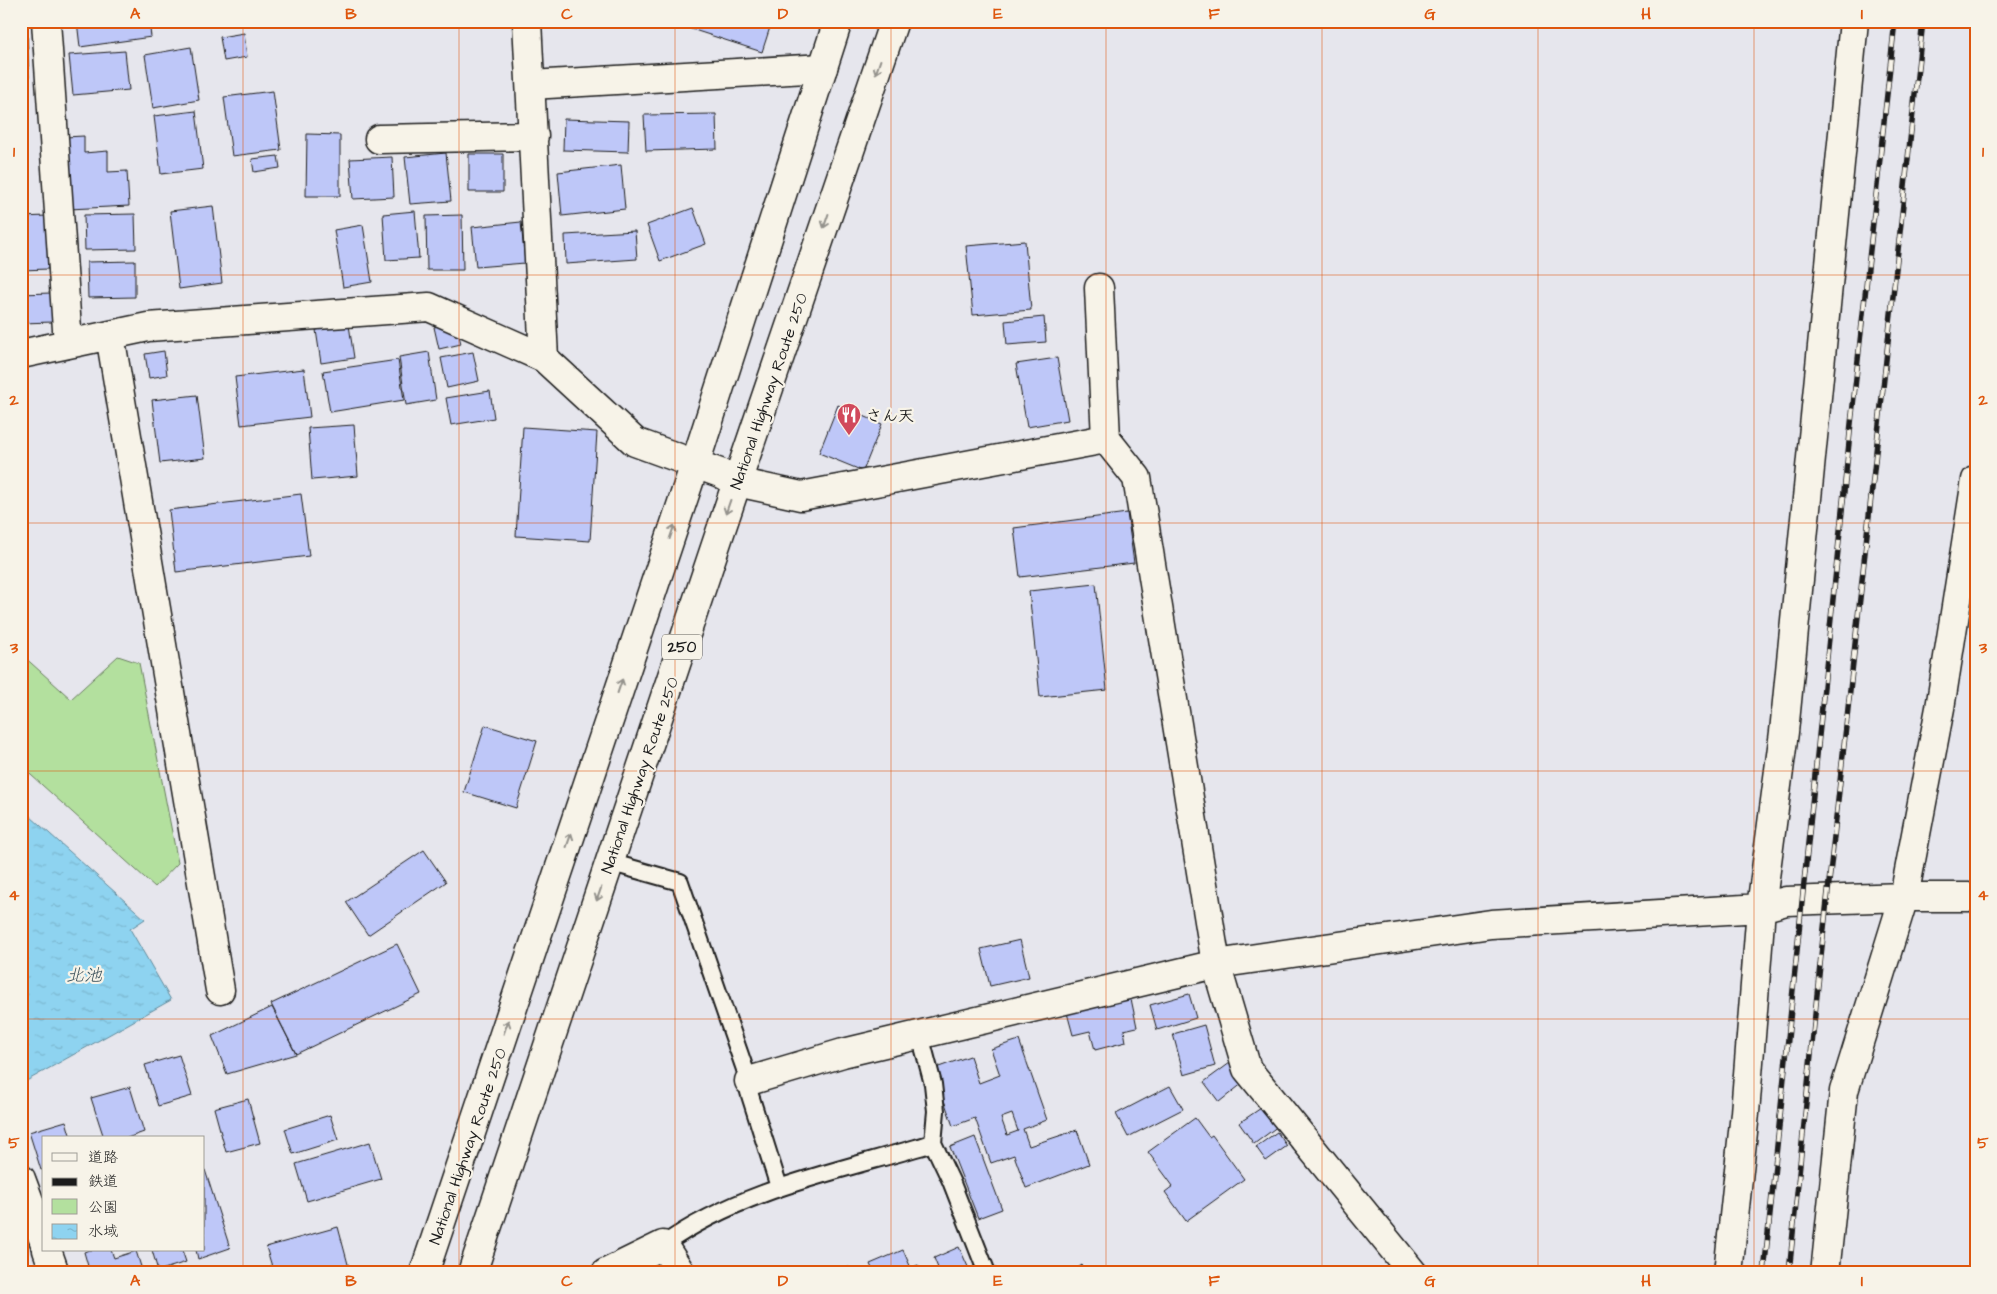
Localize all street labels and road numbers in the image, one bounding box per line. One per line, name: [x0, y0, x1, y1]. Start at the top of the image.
street label: National Highway Route 250: [725, 290, 814, 493]
road number: 250: [662, 634, 702, 660]
street label: National Highway Route 250: [596, 674, 685, 877]
street label: National Highway Route 250: [424, 1045, 513, 1248]

